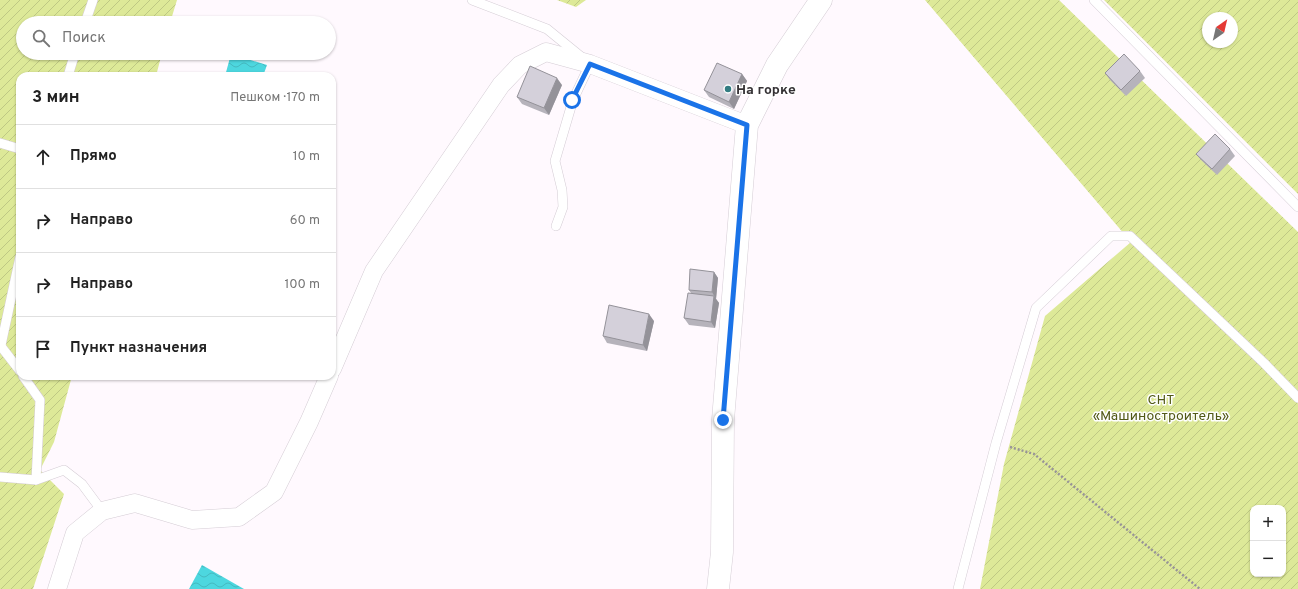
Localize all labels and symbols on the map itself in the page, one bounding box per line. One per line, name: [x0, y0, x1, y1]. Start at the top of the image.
north arrow: [1202, 12, 1238, 48]
place label: На горке: [736, 82, 796, 99]
marker: На горке: [723, 84, 733, 94]
route start: [563, 91, 581, 109]
park label: СНТ «Машиностроитель»: [1093, 392, 1229, 425]
route end: [714, 411, 732, 429]

